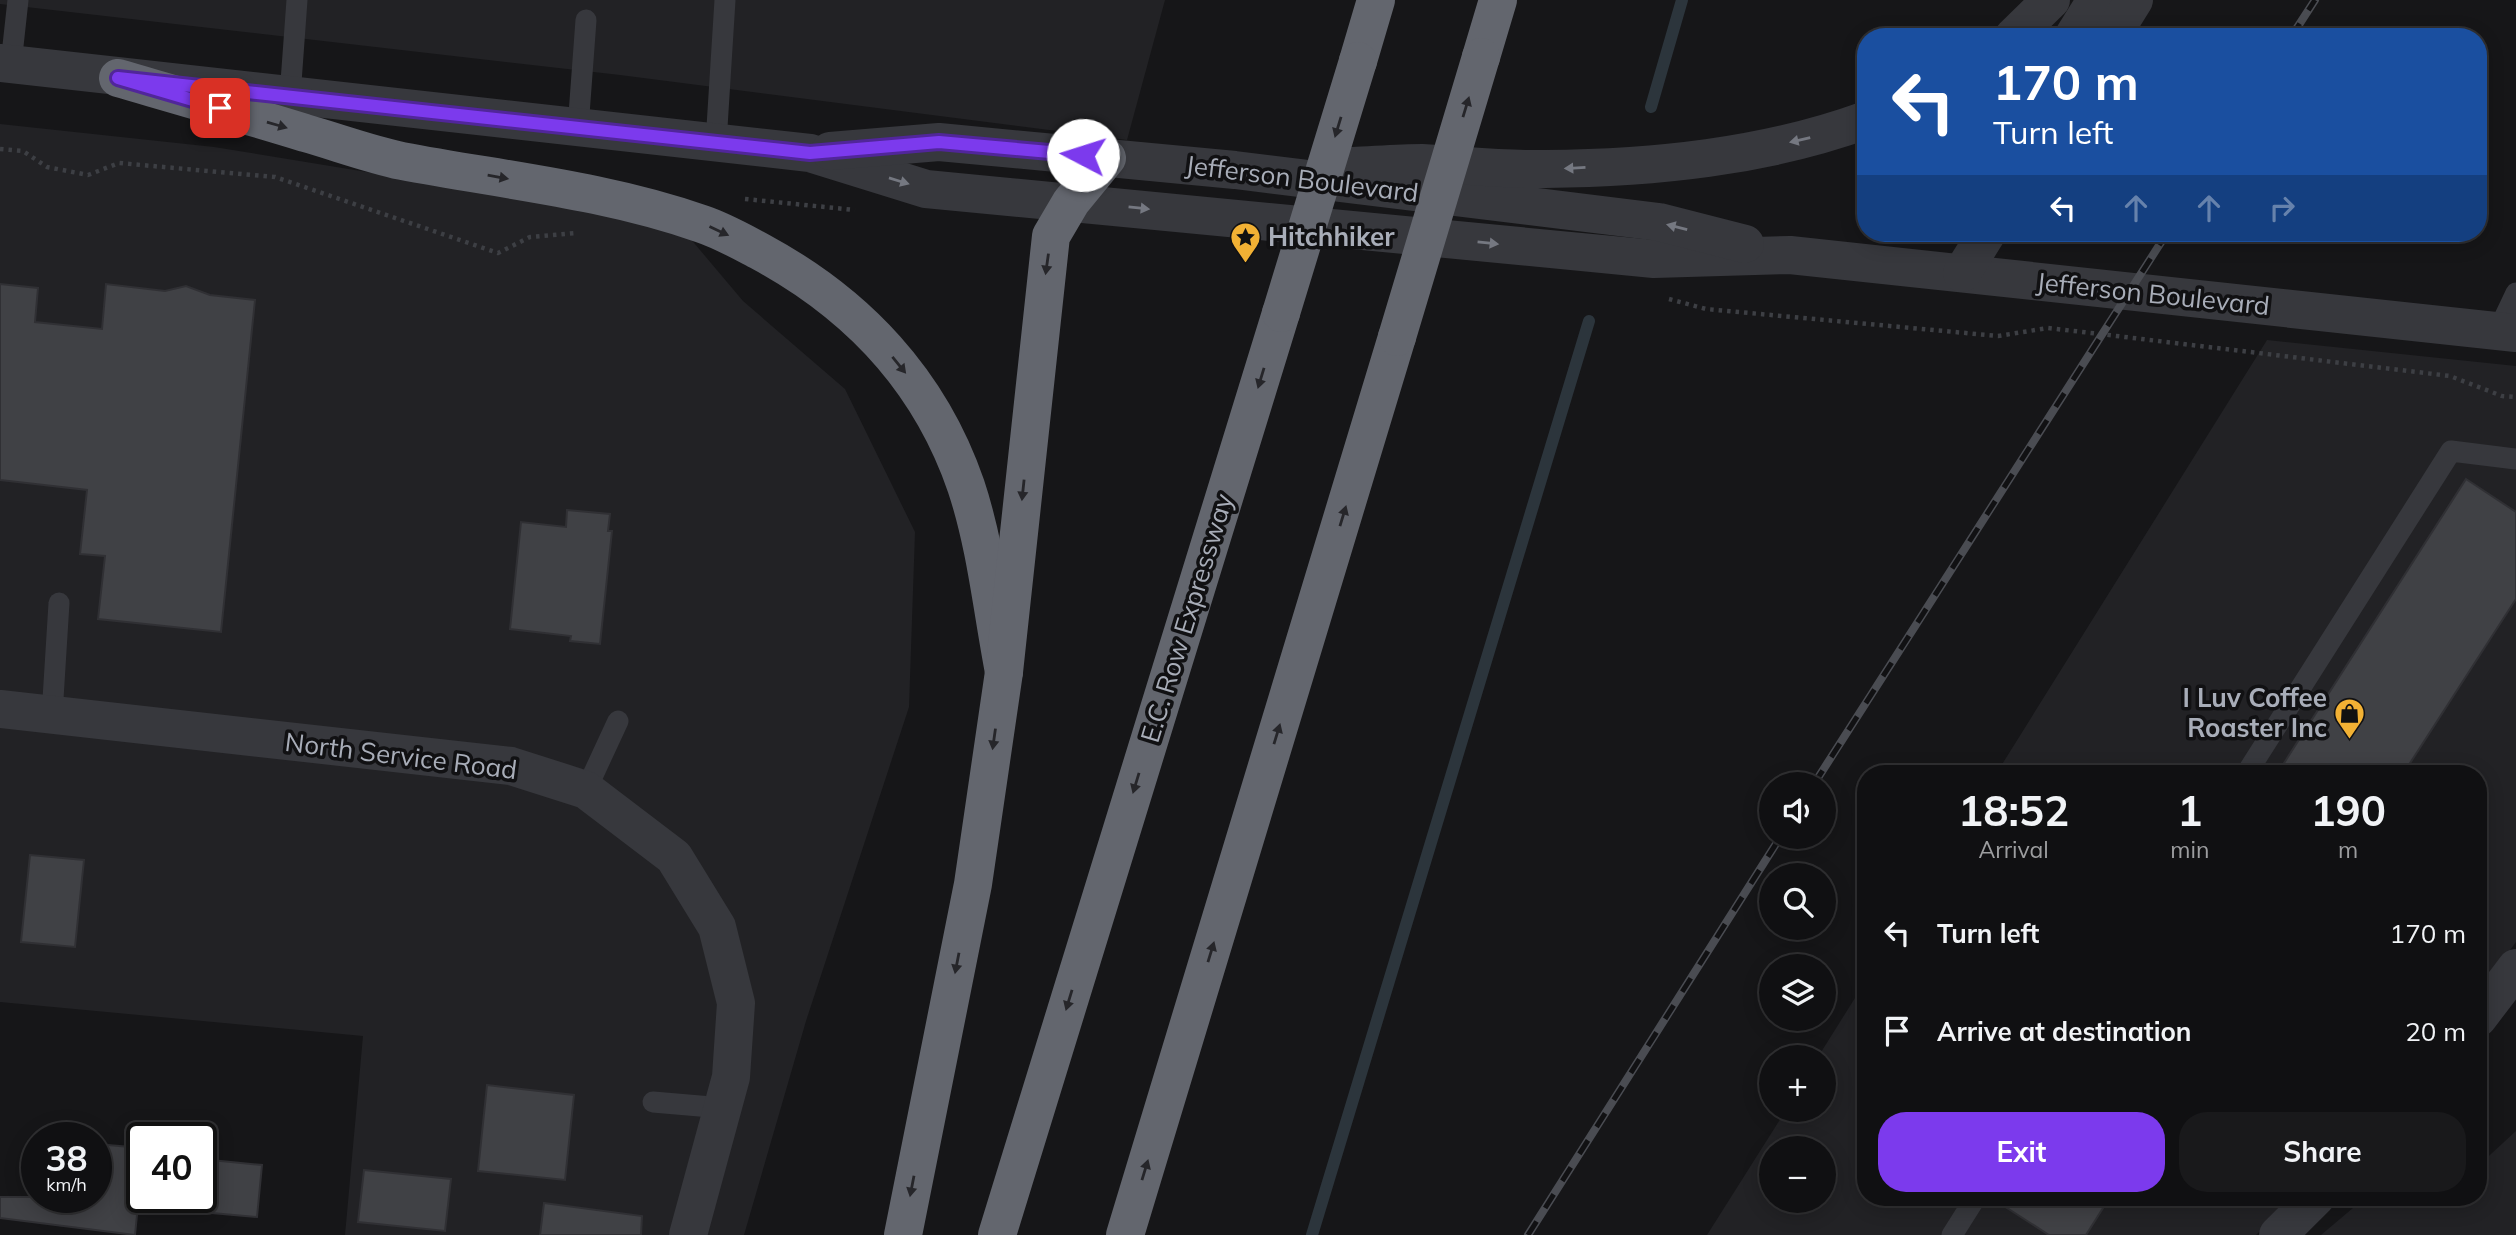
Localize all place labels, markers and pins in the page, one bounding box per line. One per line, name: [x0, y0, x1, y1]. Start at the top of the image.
pin: [190, 78, 250, 138]
place icon: Hitchhiker: [1228, 220, 1262, 264]
place label: Hitchhiker: [1268, 220, 1395, 253]
place label: I Luv Coffee Roaster Inc: [2183, 681, 2327, 744]
shop icon: I Luv Coffee Roaster Inc: [2333, 696, 2367, 740]

